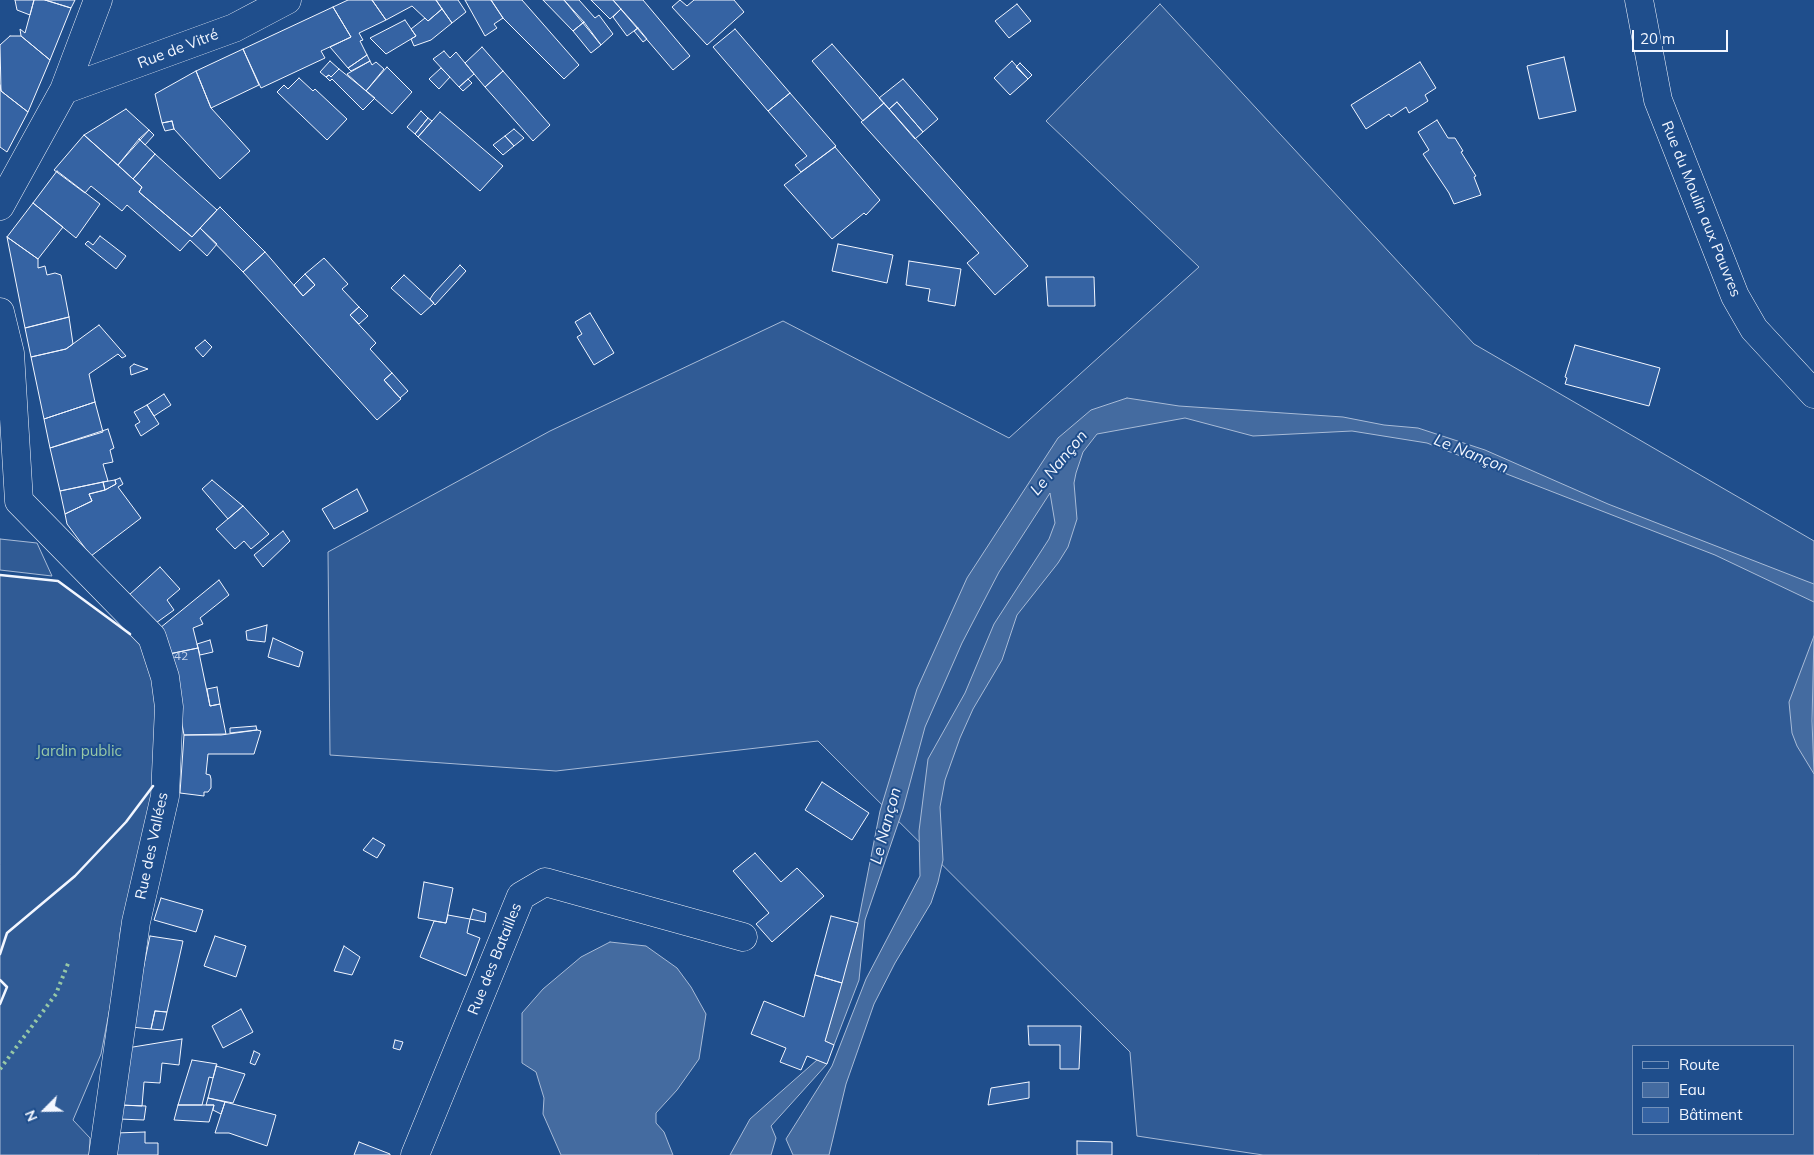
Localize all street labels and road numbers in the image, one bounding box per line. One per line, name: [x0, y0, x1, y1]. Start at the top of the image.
street label: Rue de Vitré: [135, 25, 221, 73]
street label: Rue du Moulin aux Pauvres: [1657, 118, 1745, 300]
street label: Rue des Vallées: [132, 791, 172, 901]
street label: Rue des Batailles: [464, 900, 526, 1018]

